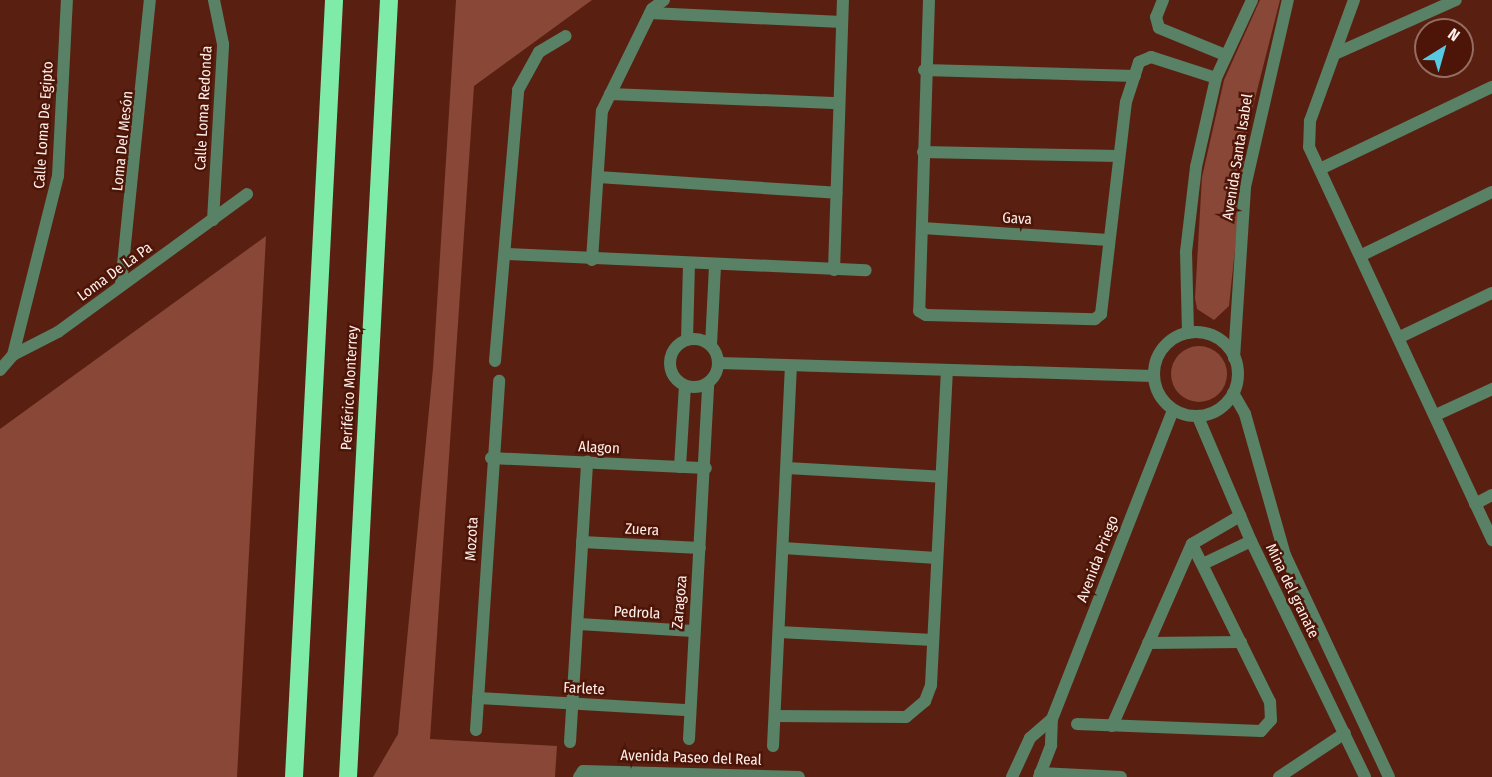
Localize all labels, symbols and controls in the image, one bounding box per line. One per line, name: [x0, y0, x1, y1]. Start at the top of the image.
north arrow: [1414, 18, 1474, 78]
text: N: [1444, 24, 1463, 45]
street label: Calle Loma Redonda: [192, 45, 216, 171]
street label: Calle Loma De Egipto: [31, 61, 57, 189]
street label: Loma Del Mesón: [109, 90, 137, 192]
street label: Avenida Santa Isabel: [1219, 92, 1257, 222]
street label: Gava: [1002, 209, 1032, 229]
street label: Loma De La Pa: [74, 239, 156, 305]
street label: Periférico Monterrey: [338, 325, 362, 451]
street label: Alagon: [578, 438, 620, 458]
street label: Avenida Priego: [1073, 513, 1123, 605]
street label: Mozota: [462, 516, 482, 562]
street label: Zuera: [624, 520, 660, 540]
street label: Mina del granate: [1261, 541, 1323, 641]
street label: Zaragoza: [669, 574, 691, 630]
street label: Pedrola: [613, 603, 661, 623]
street label: Farlete: [563, 679, 605, 699]
street label: Avenida Paseo del Real: [620, 747, 762, 769]

